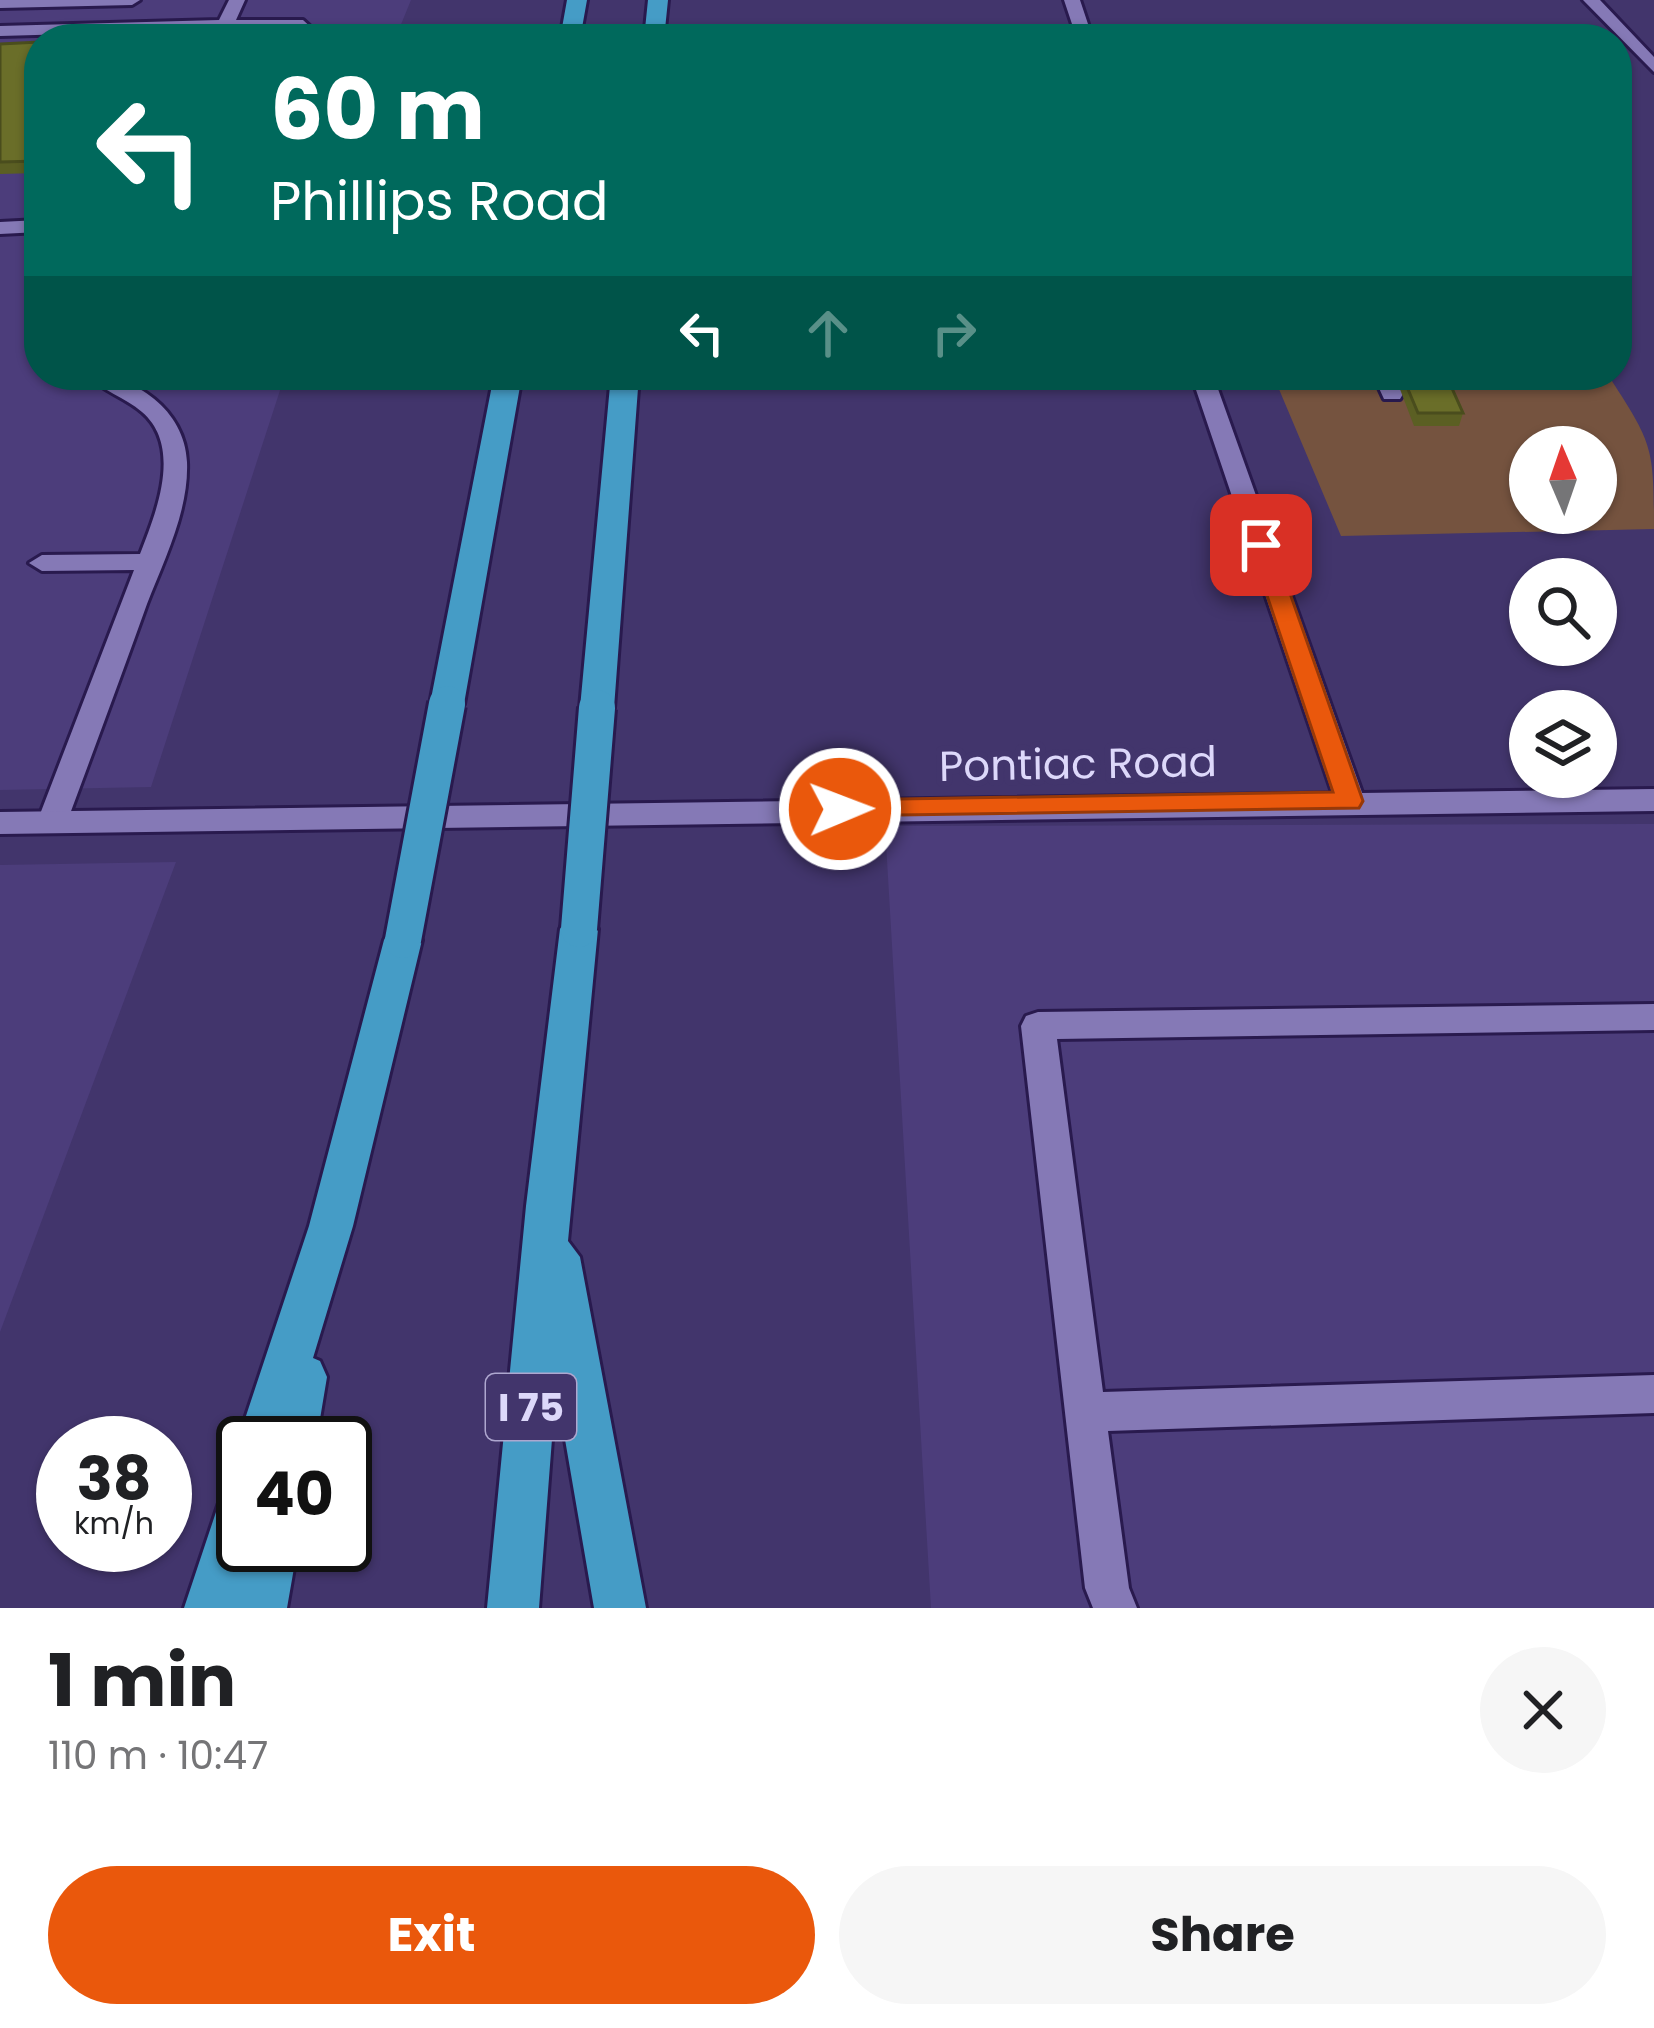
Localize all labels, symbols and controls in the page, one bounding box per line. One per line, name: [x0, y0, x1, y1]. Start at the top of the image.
text: 60 m: [270, 51, 485, 168]
icon: left: [72, 72, 228, 228]
text: Phillips Road: [270, 163, 608, 239]
icon: left: [669, 300, 735, 366]
icon: ahead: [795, 300, 861, 366]
icon: right: [921, 300, 987, 366]
north arrow: [1509, 426, 1617, 534]
map controls: [1509, 426, 1617, 798]
pin: [1210, 494, 1312, 596]
icon: arrive: [1228, 512, 1294, 578]
button: search: [1509, 558, 1617, 666]
button: layers: [1509, 690, 1617, 798]
street label: Pontiac Road: [939, 732, 1217, 796]
position arrow: [777, 746, 903, 872]
road number: I 75: [486, 1374, 576, 1440]
speed limit sign: 40: [216, 1416, 372, 1572]
text: 38: [76, 1437, 152, 1521]
text: km/h: [74, 1502, 154, 1545]
text: 1 min: [48, 1630, 236, 1731]
button: close: [1480, 1647, 1606, 1773]
text: 110 m · 10:47: [48, 1728, 268, 1783]
button: Exit: [48, 1866, 815, 2004]
button: Share: [839, 1866, 1606, 2004]

